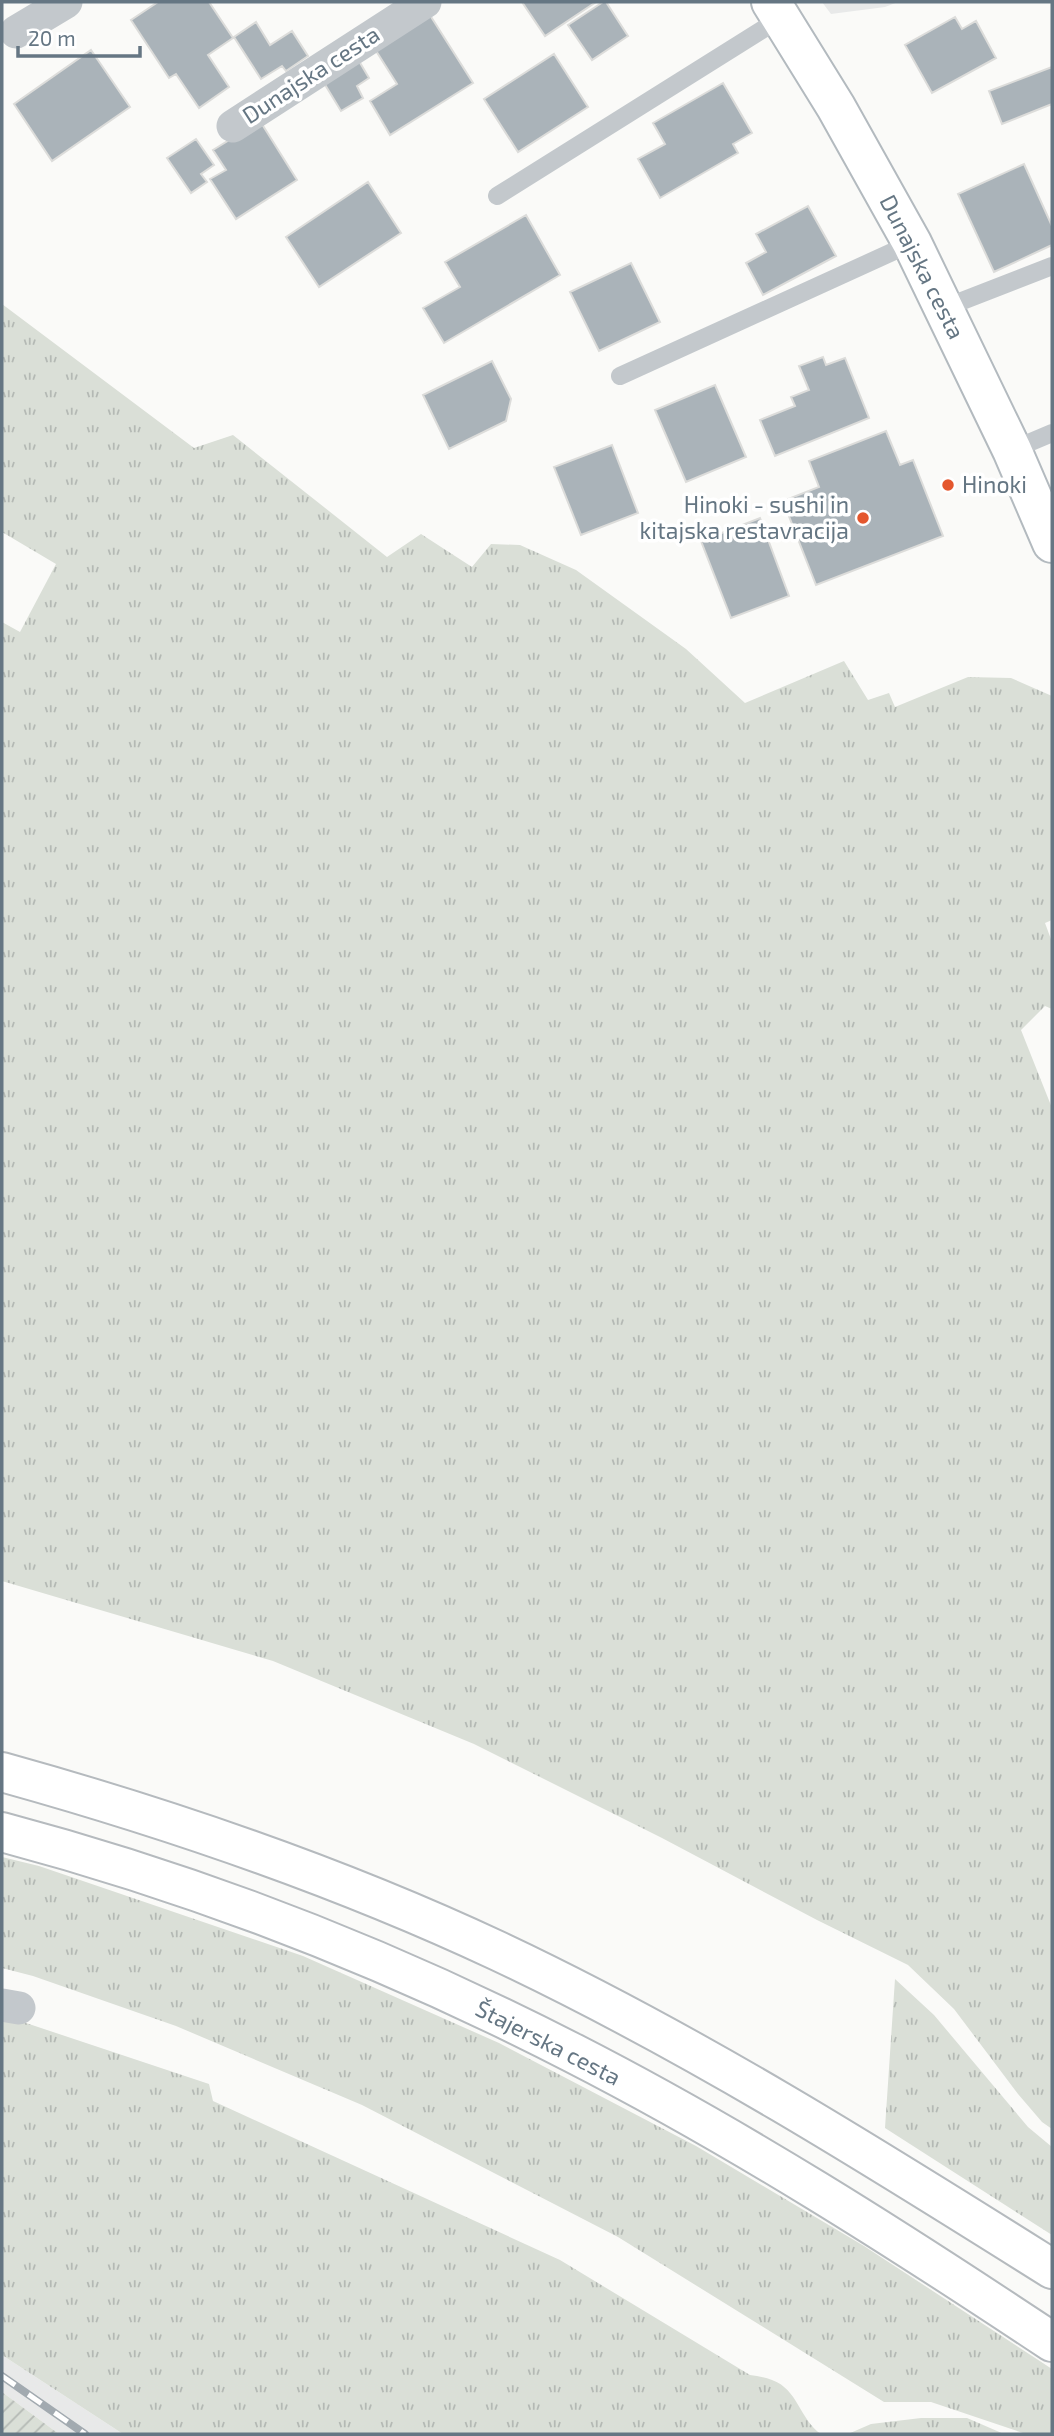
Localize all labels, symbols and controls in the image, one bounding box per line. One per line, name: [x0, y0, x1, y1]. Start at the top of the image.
scale bar: [18, 14, 140, 58]
street label: Dunajska cesta: [237, 19, 384, 129]
text: 20 m: [28, 25, 76, 50]
street label: Dunajska cesta: [875, 190, 971, 343]
place label: Hinoki: [962, 470, 1027, 498]
marker: Hinoki: [940, 477, 956, 493]
place label: Hinoki - sushi in kitajska restavracija: [640, 490, 849, 544]
marker: Hinoki - sushi in kitajska restavracija: [855, 510, 871, 526]
street label: Štajerska cesta: [471, 1994, 626, 2091]

